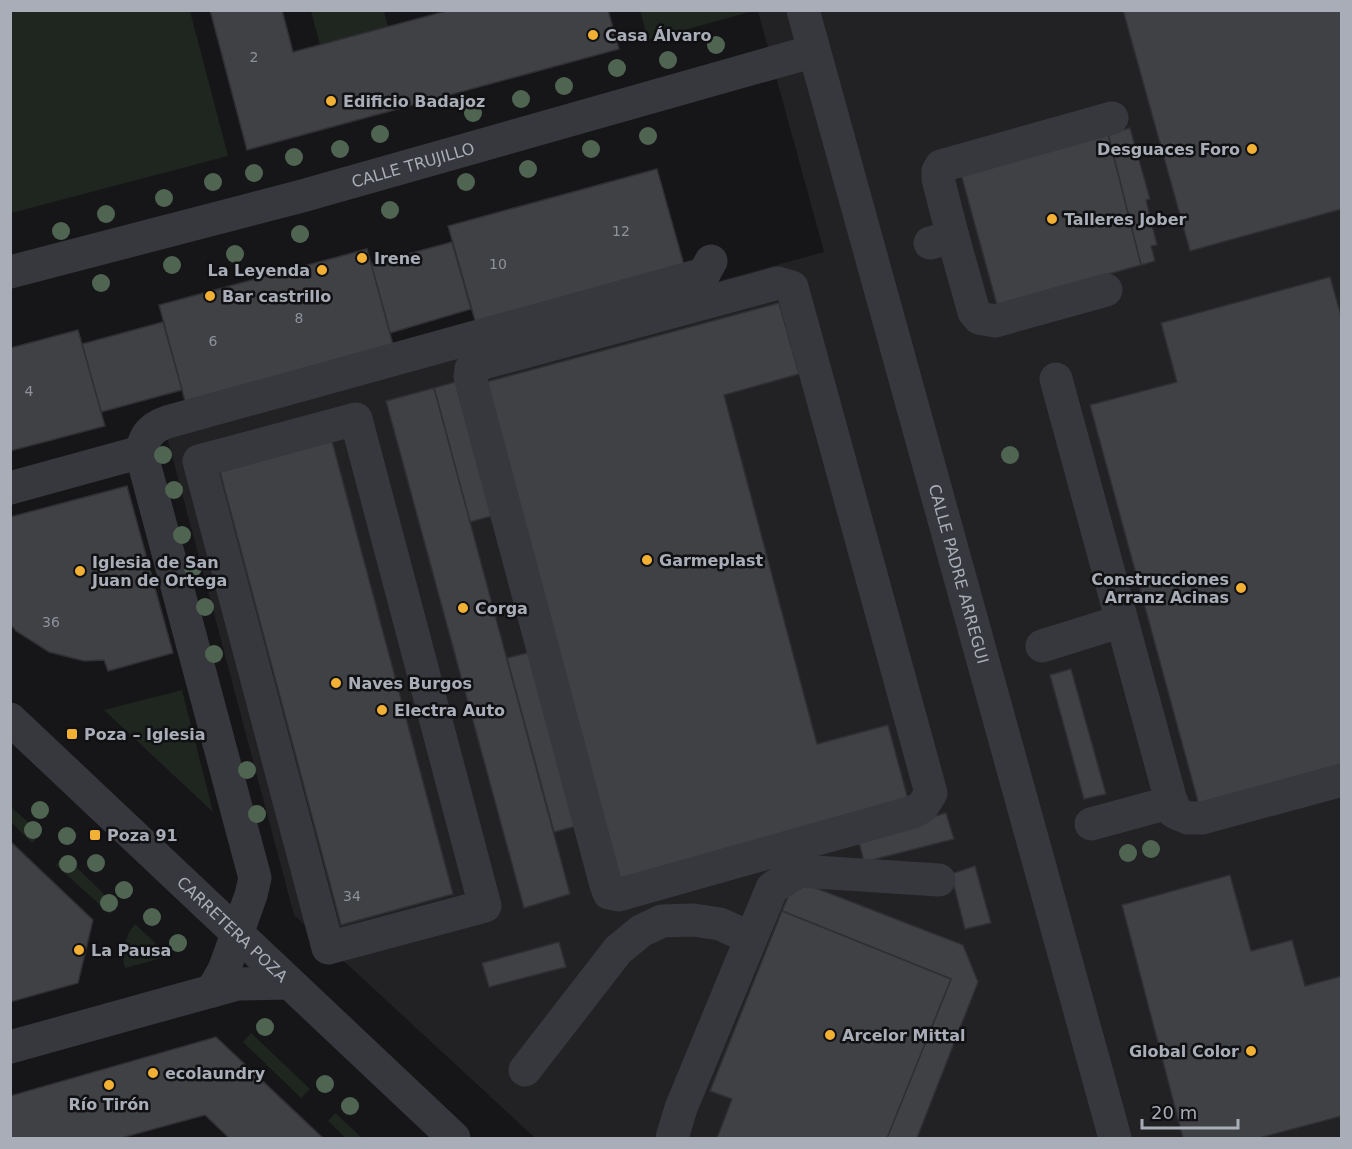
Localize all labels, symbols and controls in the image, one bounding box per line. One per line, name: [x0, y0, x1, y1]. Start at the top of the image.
place label: Casa Álvaro: [605, 26, 711, 45]
marker: Casa Álvaro: [586, 28, 600, 42]
house number: 2: [250, 49, 258, 65]
place label: Edificio Badajoz: [343, 92, 485, 111]
marker: Edificio Badajoz: [324, 94, 338, 108]
street label: CALLE TRUJILLO: [349, 138, 477, 191]
place label: Desguaces Foro: [1097, 140, 1240, 159]
marker: Desguaces Foro: [1245, 142, 1259, 156]
place label: Talleres Jober: [1064, 210, 1187, 229]
marker: Talleres Jober: [1045, 212, 1059, 226]
house number: 12: [612, 223, 630, 239]
place label: Irene: [374, 249, 421, 268]
marker: Irene: [355, 251, 369, 265]
house number: 10: [489, 256, 507, 272]
place label: La Leyenda: [207, 261, 310, 280]
marker: La Leyenda: [315, 263, 329, 277]
place label: Bar castrillo: [222, 287, 331, 306]
marker: Bar castrillo: [203, 289, 217, 303]
house number: 8: [295, 310, 303, 326]
house number: 6: [209, 333, 218, 349]
house number: 4: [25, 383, 34, 399]
street label: CALLE PADRE ARREGUI: [925, 482, 993, 666]
place label: Garmeplast: [659, 551, 764, 570]
place label: Iglesia de San Juan de Ortega: [91, 553, 227, 590]
marker: Garmeplast: [640, 553, 654, 567]
marker: Iglesia de San Juan de Ortega: [73, 564, 87, 578]
place label: Construcciones Arranz Acinas: [1091, 570, 1229, 607]
marker: Construcciones Arranz Acinas: [1234, 581, 1248, 595]
place label: Corga: [475, 599, 528, 618]
marker: Corga: [456, 601, 470, 615]
house number: 36: [42, 614, 60, 630]
place label: Naves Burgos: [348, 674, 472, 693]
marker: Naves Burgos: [329, 676, 343, 690]
place label: Electra Auto: [394, 701, 505, 720]
marker: Electra Auto: [375, 703, 389, 717]
place label: Poza – Iglesia: [84, 725, 206, 744]
marker: Poza – Iglesia: [65, 727, 79, 741]
place label: Poza 91: [107, 826, 178, 845]
marker: Poza 91: [88, 828, 102, 842]
street label: CARRETERA POZA: [173, 872, 292, 986]
house number: 34: [343, 888, 361, 904]
place label: La Pausa: [91, 941, 171, 960]
marker: La Pausa: [72, 943, 86, 957]
place label: Arcelor Mittal: [842, 1026, 966, 1045]
marker: Arcelor Mittal: [823, 1028, 837, 1042]
place label: Global Color: [1129, 1042, 1239, 1061]
marker: Global Color: [1244, 1044, 1258, 1058]
place label: ecolaundry: [165, 1064, 266, 1083]
marker: ecolaundry: [146, 1066, 160, 1080]
marker: Río Tirón: [102, 1078, 116, 1092]
scale bar: [1142, 1092, 1238, 1130]
place label: Río Tirón: [68, 1095, 150, 1114]
text: 20 m: [1151, 1102, 1197, 1123]

